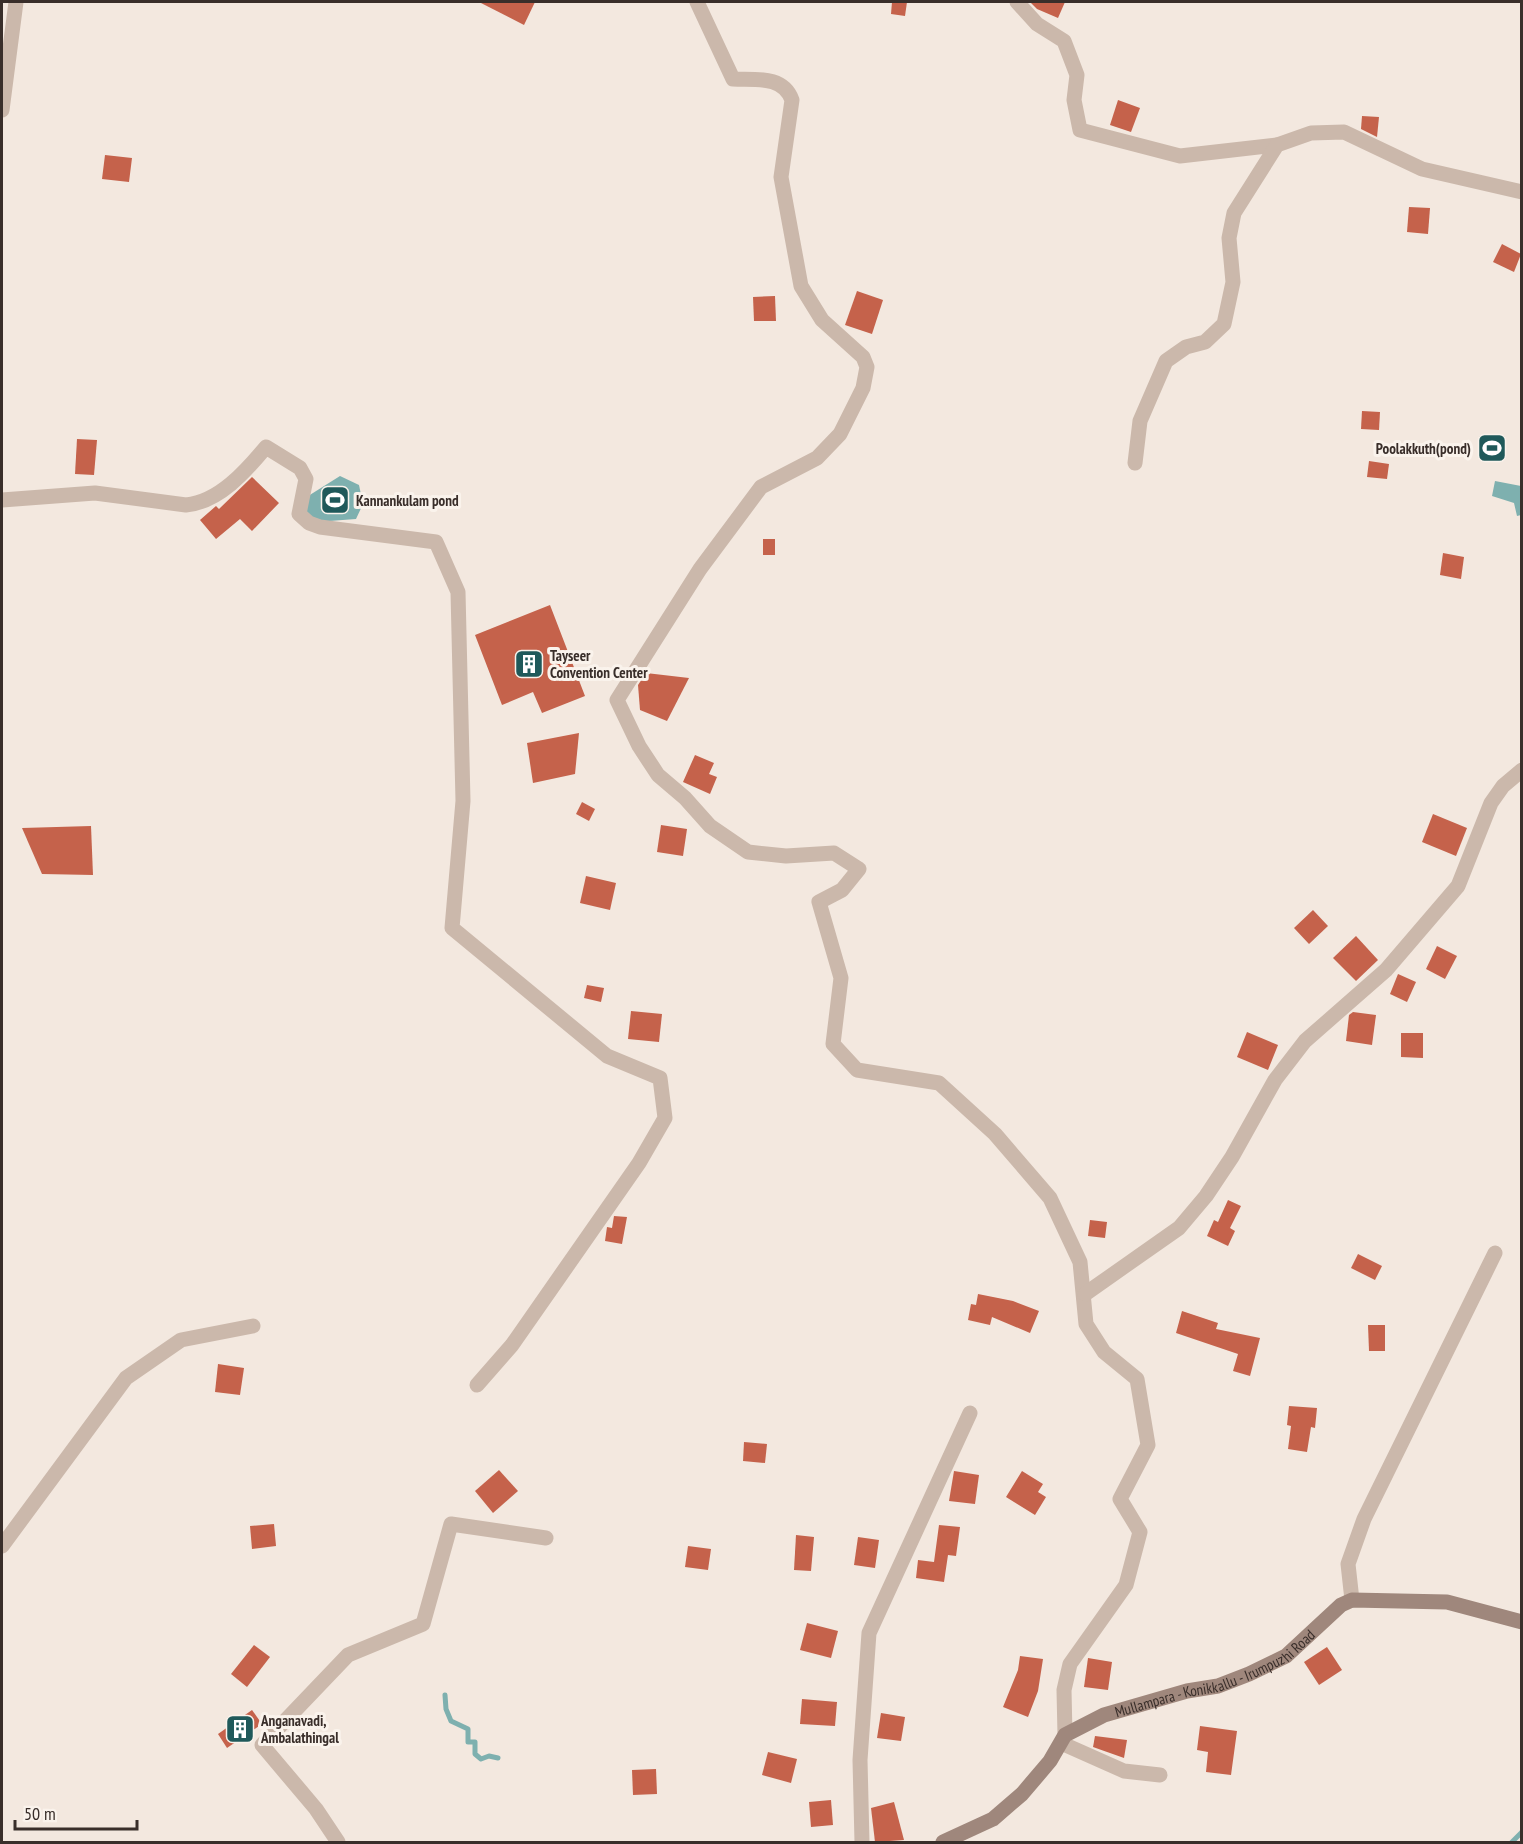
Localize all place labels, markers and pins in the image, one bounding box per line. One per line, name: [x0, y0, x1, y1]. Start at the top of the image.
sports icon: Poolakkuth(pond): [1476, 432, 1508, 464]
place label: Poolakkuth(pond): [1376, 439, 1471, 458]
sports icon: Kannankulam pond: [319, 484, 351, 516]
place label: Kannankulam pond: [356, 491, 459, 510]
place label: Tayseer Convention Center: [550, 646, 648, 682]
building icon: Tayseer Convention Center: [513, 648, 545, 680]
place label: Anganavadi, Ambalathingal: [260, 1711, 339, 1747]
building icon: Anganavadi, Ambalathingal: [224, 1713, 256, 1745]

